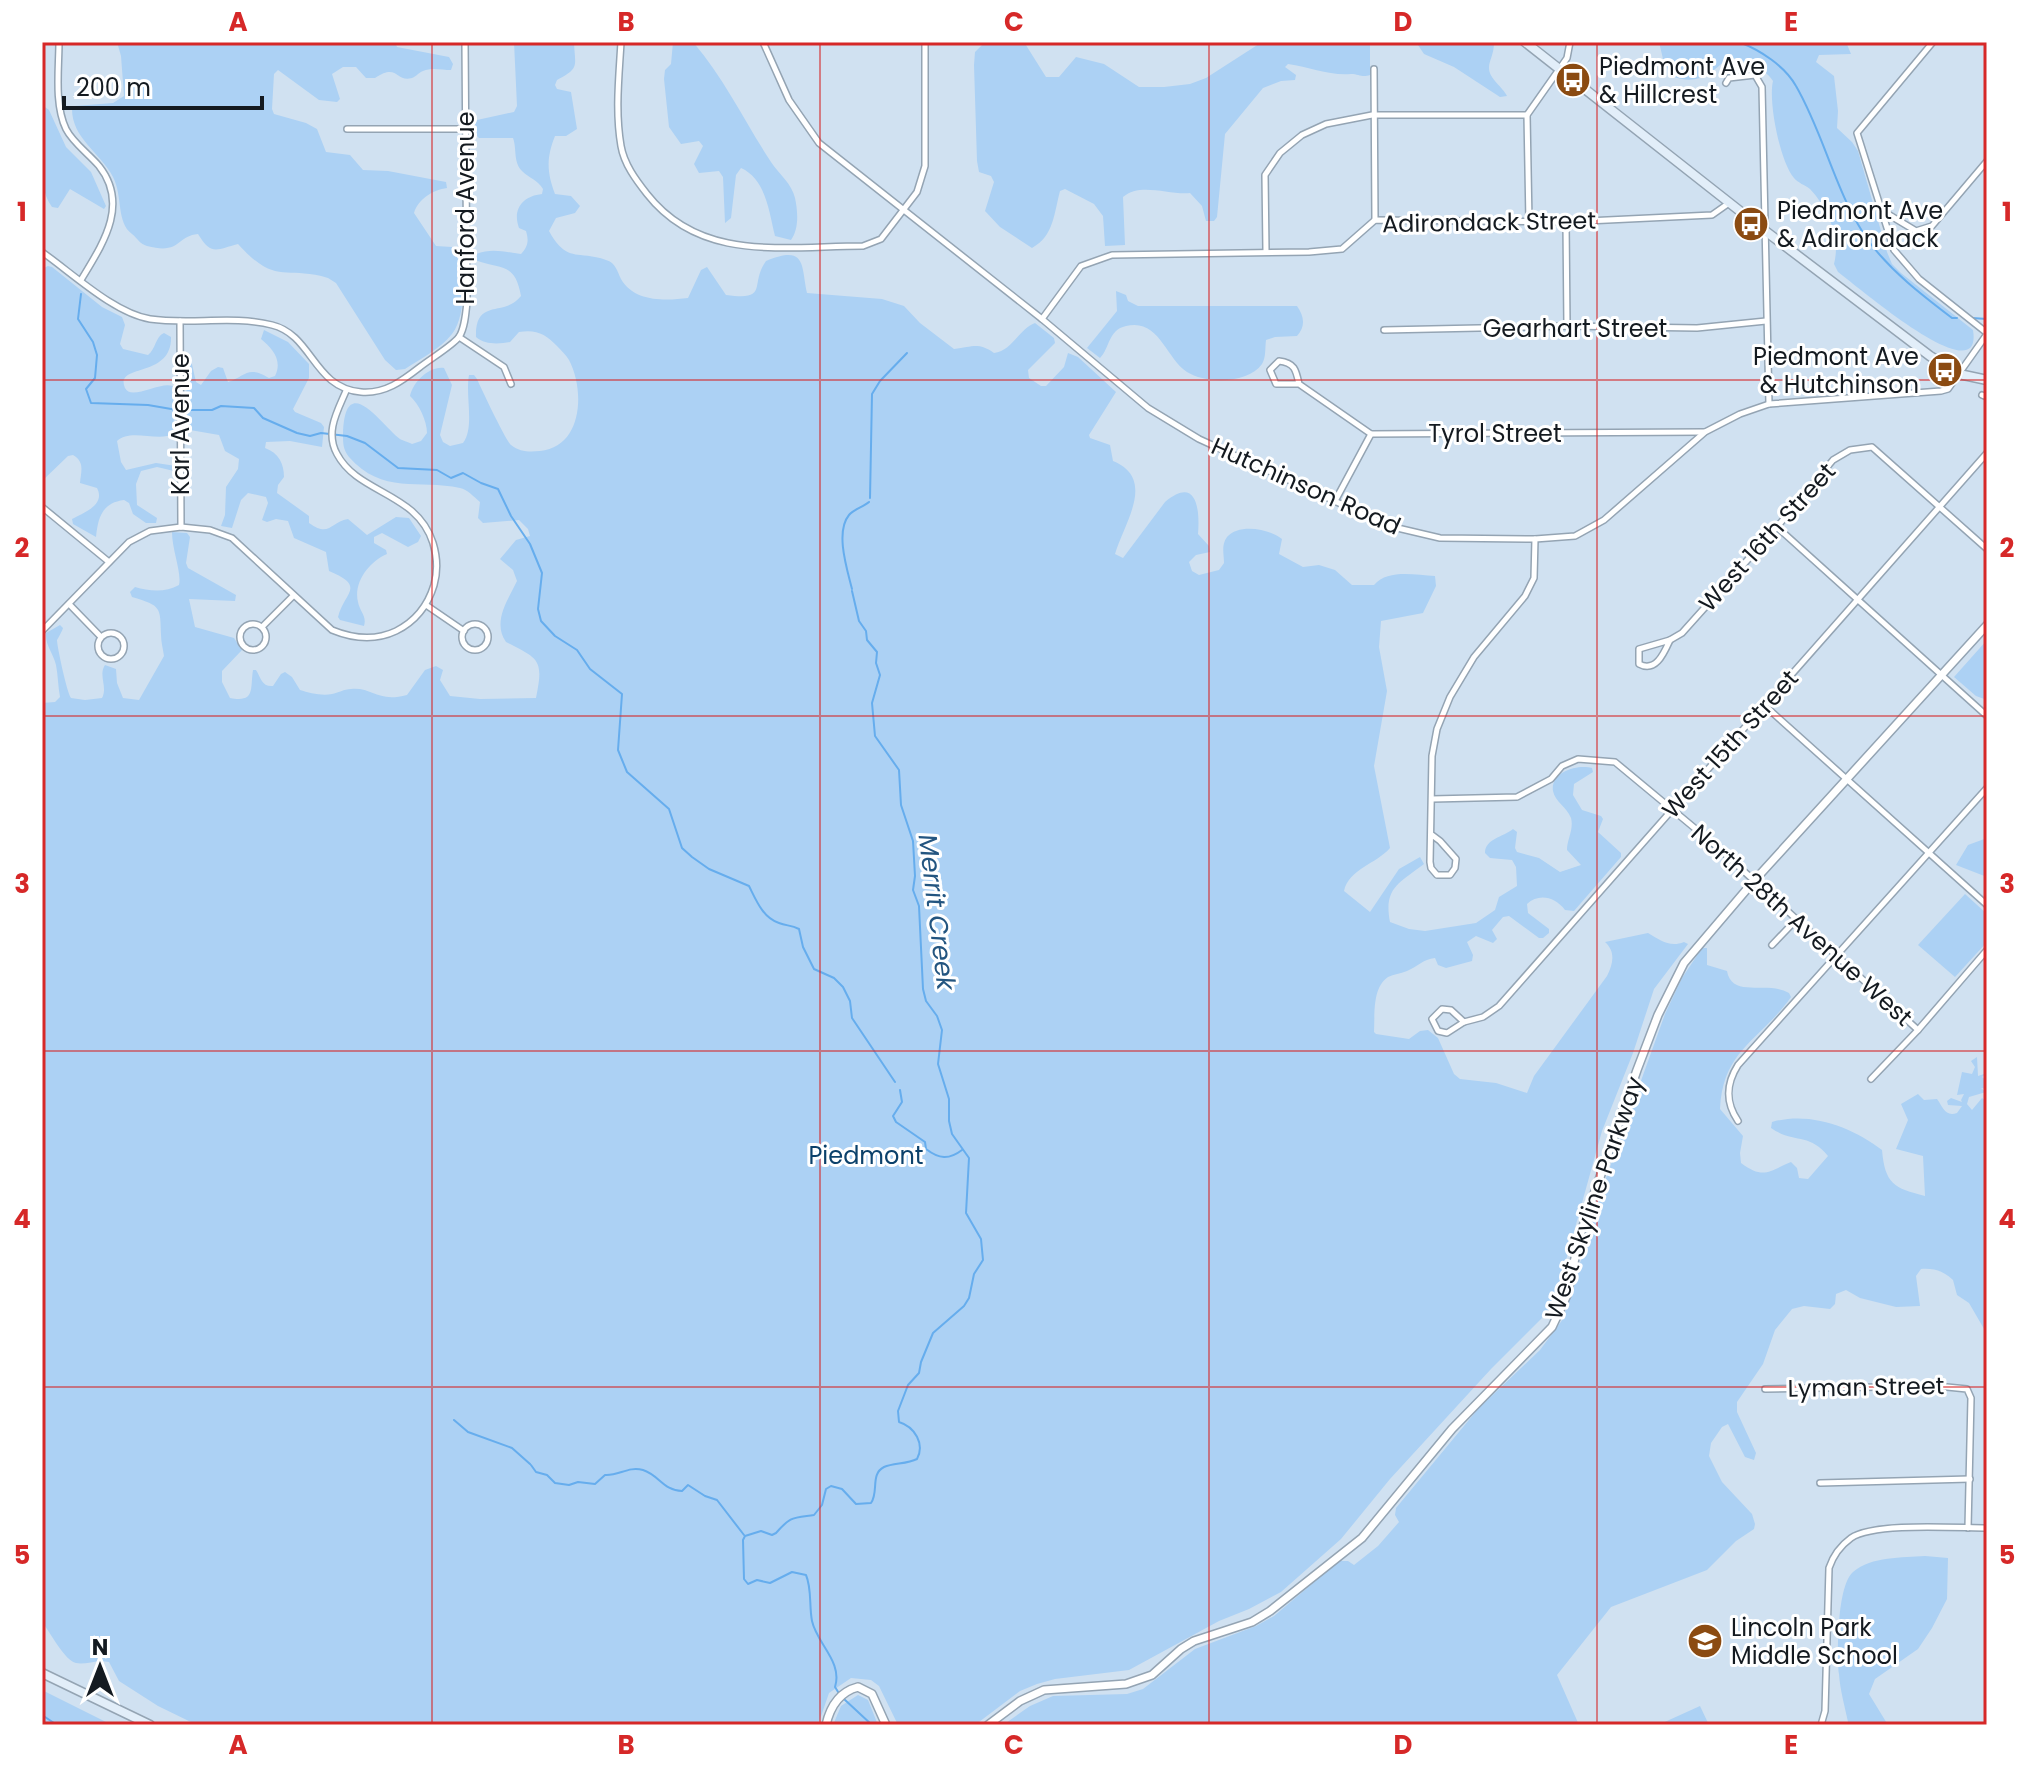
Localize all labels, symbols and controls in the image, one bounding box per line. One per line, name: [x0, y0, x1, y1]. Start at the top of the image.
text: A: [228, 4, 248, 40]
text: B: [617, 4, 635, 40]
text: C: [1004, 4, 1024, 40]
text: D: [1394, 4, 1413, 40]
text: E: [1784, 4, 1798, 40]
place label: Piedmont Ave & Hillcrest: [1599, 50, 1765, 111]
scale bar: [64, 60, 262, 110]
bus stop icon: Piedmont Ave & Hillcrest: [1554, 61, 1592, 99]
text: 200 m: [76, 71, 151, 104]
street label: Hanford Avenue: [449, 111, 482, 305]
text: 1: [17, 194, 27, 230]
place label: Piedmont Ave & Adirondack: [1777, 194, 1943, 255]
text: 1: [2002, 194, 2012, 230]
street label: Adirondack Street: [1382, 204, 1596, 240]
bus stop icon: Piedmont Ave & Adirondack: [1732, 205, 1770, 243]
street label: Gearhart Street: [1483, 312, 1667, 345]
place label: Piedmont Ave & Hutchinson: [1753, 340, 1919, 401]
bus stop icon: Piedmont Ave & Hutchinson: [1926, 351, 1964, 389]
street label: Karl Avenue: [164, 353, 197, 495]
street label: Tyrol Street: [1428, 417, 1562, 450]
street label: Hutchinson Road: [1206, 429, 1406, 543]
street label: West 16th Street: [1691, 455, 1843, 619]
text: 2: [15, 530, 30, 566]
text: 2: [2000, 530, 2015, 566]
street label: West 15th Street: [1654, 663, 1806, 825]
street label: North 28th Avenue West: [1684, 817, 1920, 1033]
water label: Merrit Creek: [910, 832, 965, 994]
text: 3: [14, 866, 30, 902]
text: 3: [1999, 866, 2015, 902]
street label: West Skyline Parkway: [1537, 1072, 1651, 1324]
park label: Piedmont: [808, 1139, 924, 1172]
text: 4: [13, 1201, 31, 1237]
text: 4: [1998, 1201, 2016, 1237]
street label: Lyman Street: [1787, 1369, 1945, 1405]
text: 5: [14, 1537, 30, 1573]
text: 5: [1999, 1537, 2015, 1573]
place label: Lincoln Park Middle School: [1731, 1611, 1898, 1672]
school or university icon: Lincoln Park Middle School: [1686, 1622, 1724, 1660]
north arrow: [60, 1627, 140, 1707]
text: N: [92, 1632, 108, 1663]
text: A: [228, 1727, 248, 1763]
text: B: [617, 1727, 635, 1763]
text: C: [1004, 1727, 1024, 1763]
text: D: [1394, 1727, 1413, 1763]
text: E: [1784, 1727, 1798, 1763]

